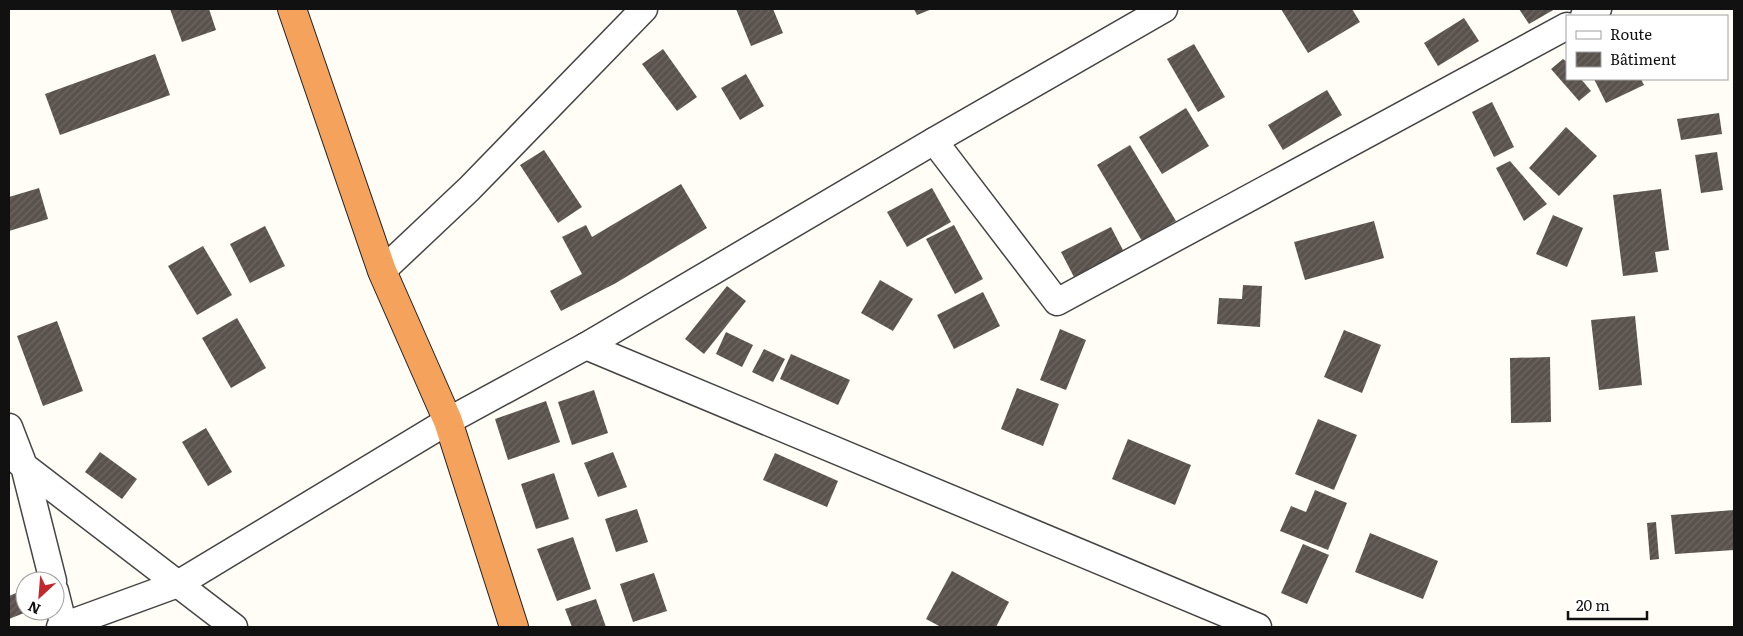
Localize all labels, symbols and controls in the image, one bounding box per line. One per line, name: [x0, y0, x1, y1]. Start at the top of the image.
legend: [1566, 15, 1728, 80]
text: Route: [1610, 22, 1652, 45]
text: Bâtiment: [1610, 47, 1676, 70]
north arrow: [15, 571, 65, 621]
scale bar: [1568, 588, 1647, 620]
text: 20 m: [1576, 593, 1610, 616]
text: N: [24, 597, 44, 620]

